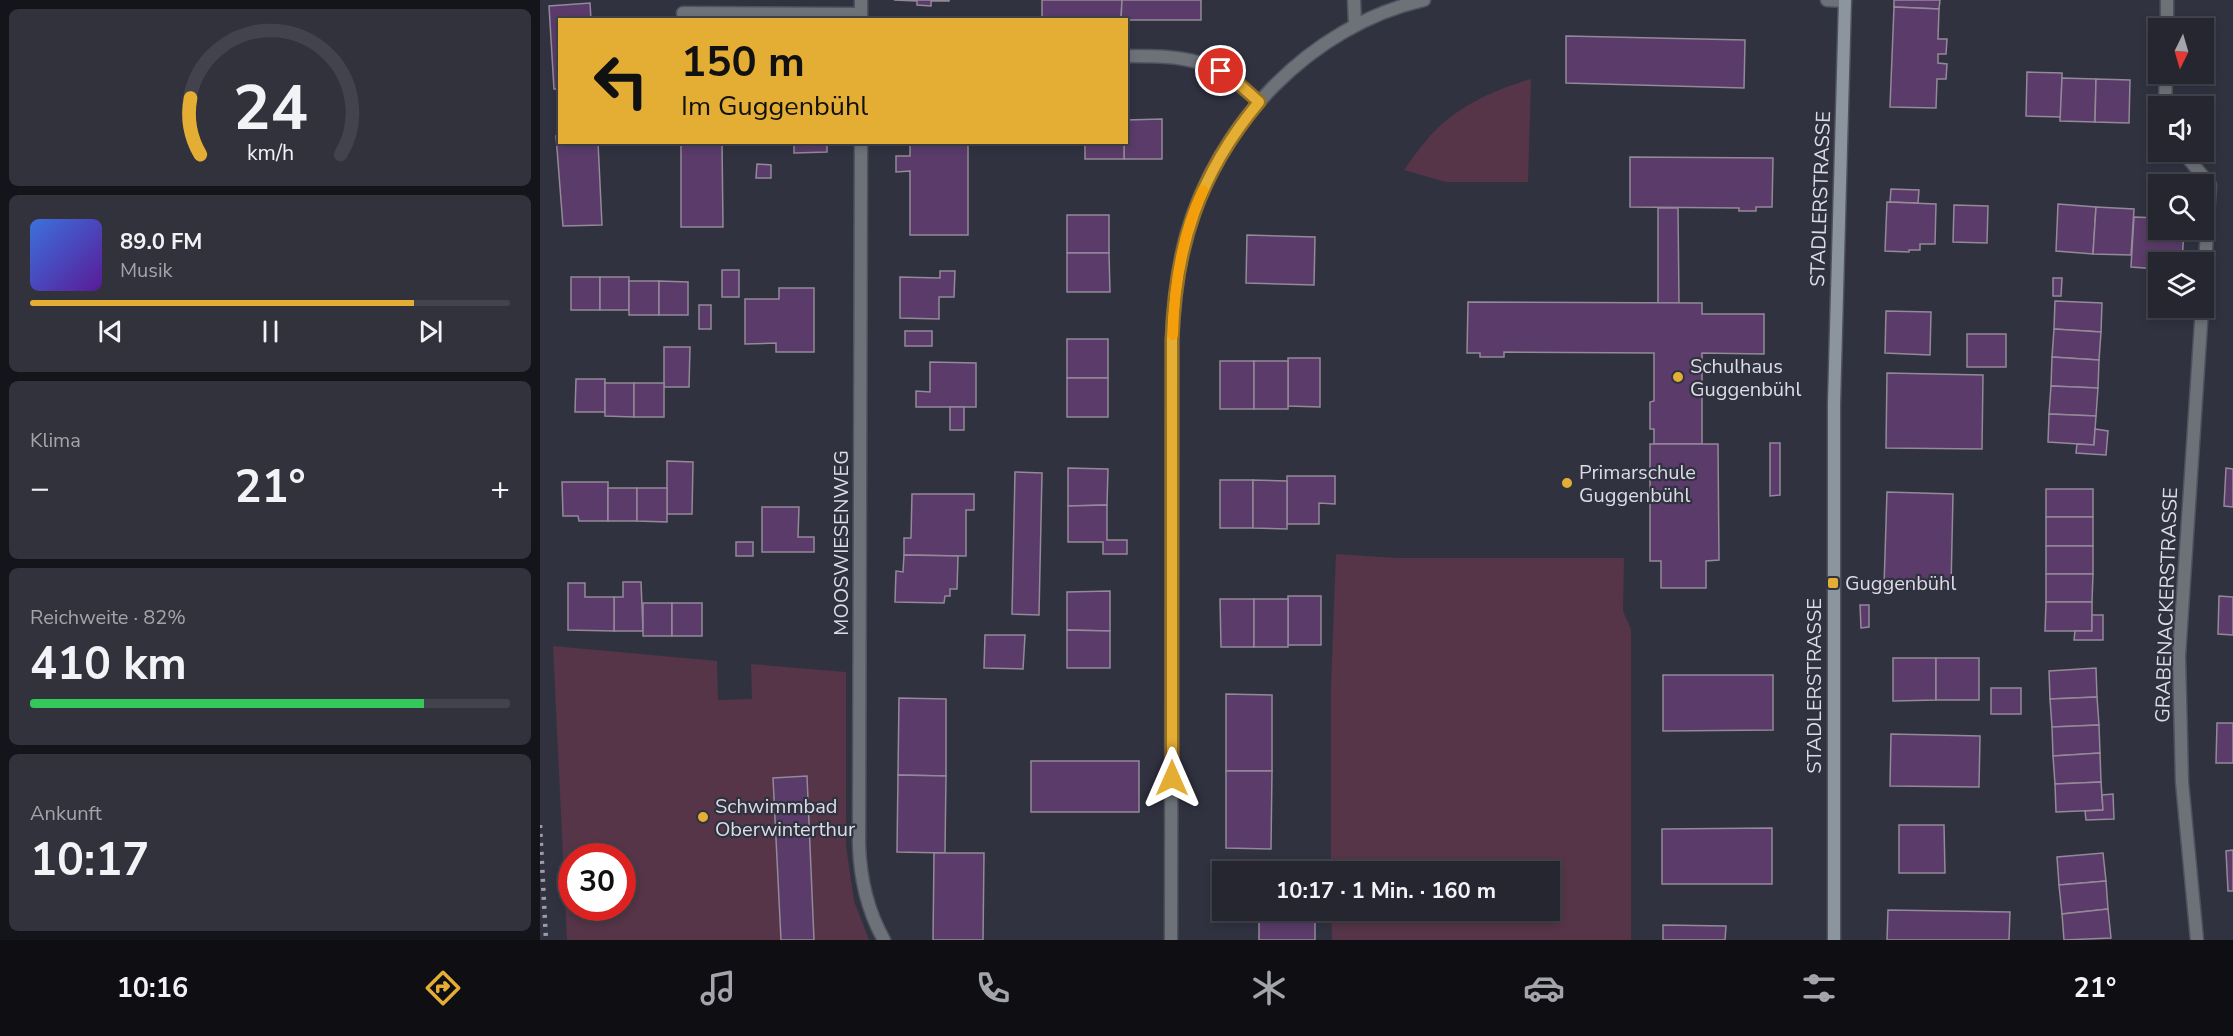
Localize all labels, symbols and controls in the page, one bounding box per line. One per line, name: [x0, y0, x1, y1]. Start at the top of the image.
north arrow: [2148, 18, 2214, 84]
map controls: [2148, 18, 2214, 318]
text: 150 m: [681, 34, 805, 91]
icon: left: [582, 42, 660, 120]
pin: [1195, 45, 1246, 96]
icon: arrive: [1204, 54, 1237, 87]
text: 24: [233, 66, 307, 151]
text: Im Guggenbühl: [681, 88, 868, 125]
button: sound: [2148, 96, 2214, 162]
street label: STADLERSTRASSE: [1804, 111, 1837, 287]
text: km/h: [246, 138, 294, 168]
button: search: [2148, 174, 2214, 240]
text: 89.0 FM: [120, 227, 202, 257]
button: layers: [2148, 252, 2214, 318]
text: Musik: [120, 257, 173, 284]
icon: previous: [94, 315, 127, 348]
icon: pause: [254, 315, 287, 348]
icon: next: [414, 315, 447, 348]
place label: Schulhaus Guggenbühl: [1690, 353, 1801, 403]
marker: Schulhaus Guggenbühl: [1671, 370, 1685, 384]
text: Klima: [30, 427, 81, 454]
street label: MOOSWIESENWEG: [828, 450, 855, 636]
text: 21°: [234, 457, 306, 518]
place label: Primarschule Guggenbühl: [1579, 459, 1696, 509]
text: −: [30, 466, 50, 511]
text: +: [490, 466, 510, 511]
marker: Primarschule Guggenbühl: [1560, 476, 1574, 490]
street label: GRABENACKERSTRASSE: [2149, 487, 2184, 723]
place label: Guggenbühl: [1845, 570, 1956, 597]
marker: Guggenbühl: [1826, 576, 1840, 590]
street label: STADLERSTRASSE: [1801, 598, 1828, 774]
text: Reichweite · 82%: [30, 604, 186, 631]
text: 410 km: [30, 634, 187, 695]
position arrow: [1140, 746, 1204, 810]
place label: Schwimmbad Oberwinterthur: [715, 793, 855, 843]
text: Ankunft: [30, 800, 102, 827]
marker: Schwimmbad Oberwinterthur: [696, 810, 710, 824]
text: 10:17: [30, 830, 149, 891]
speed limit sign: 30: [558, 843, 636, 921]
text: 10:17 · 1 Min. · 160 m: [1276, 876, 1496, 906]
icon: directions: [422, 967, 464, 1009]
icon: music: [697, 967, 739, 1009]
icon: phone: [972, 967, 1014, 1009]
icon: climate: [1248, 967, 1290, 1009]
icon: car: [1523, 967, 1565, 1009]
icon: filters: [1798, 967, 1840, 1009]
text: 10:16: [117, 970, 188, 1007]
text: 21°: [2074, 970, 2116, 1007]

